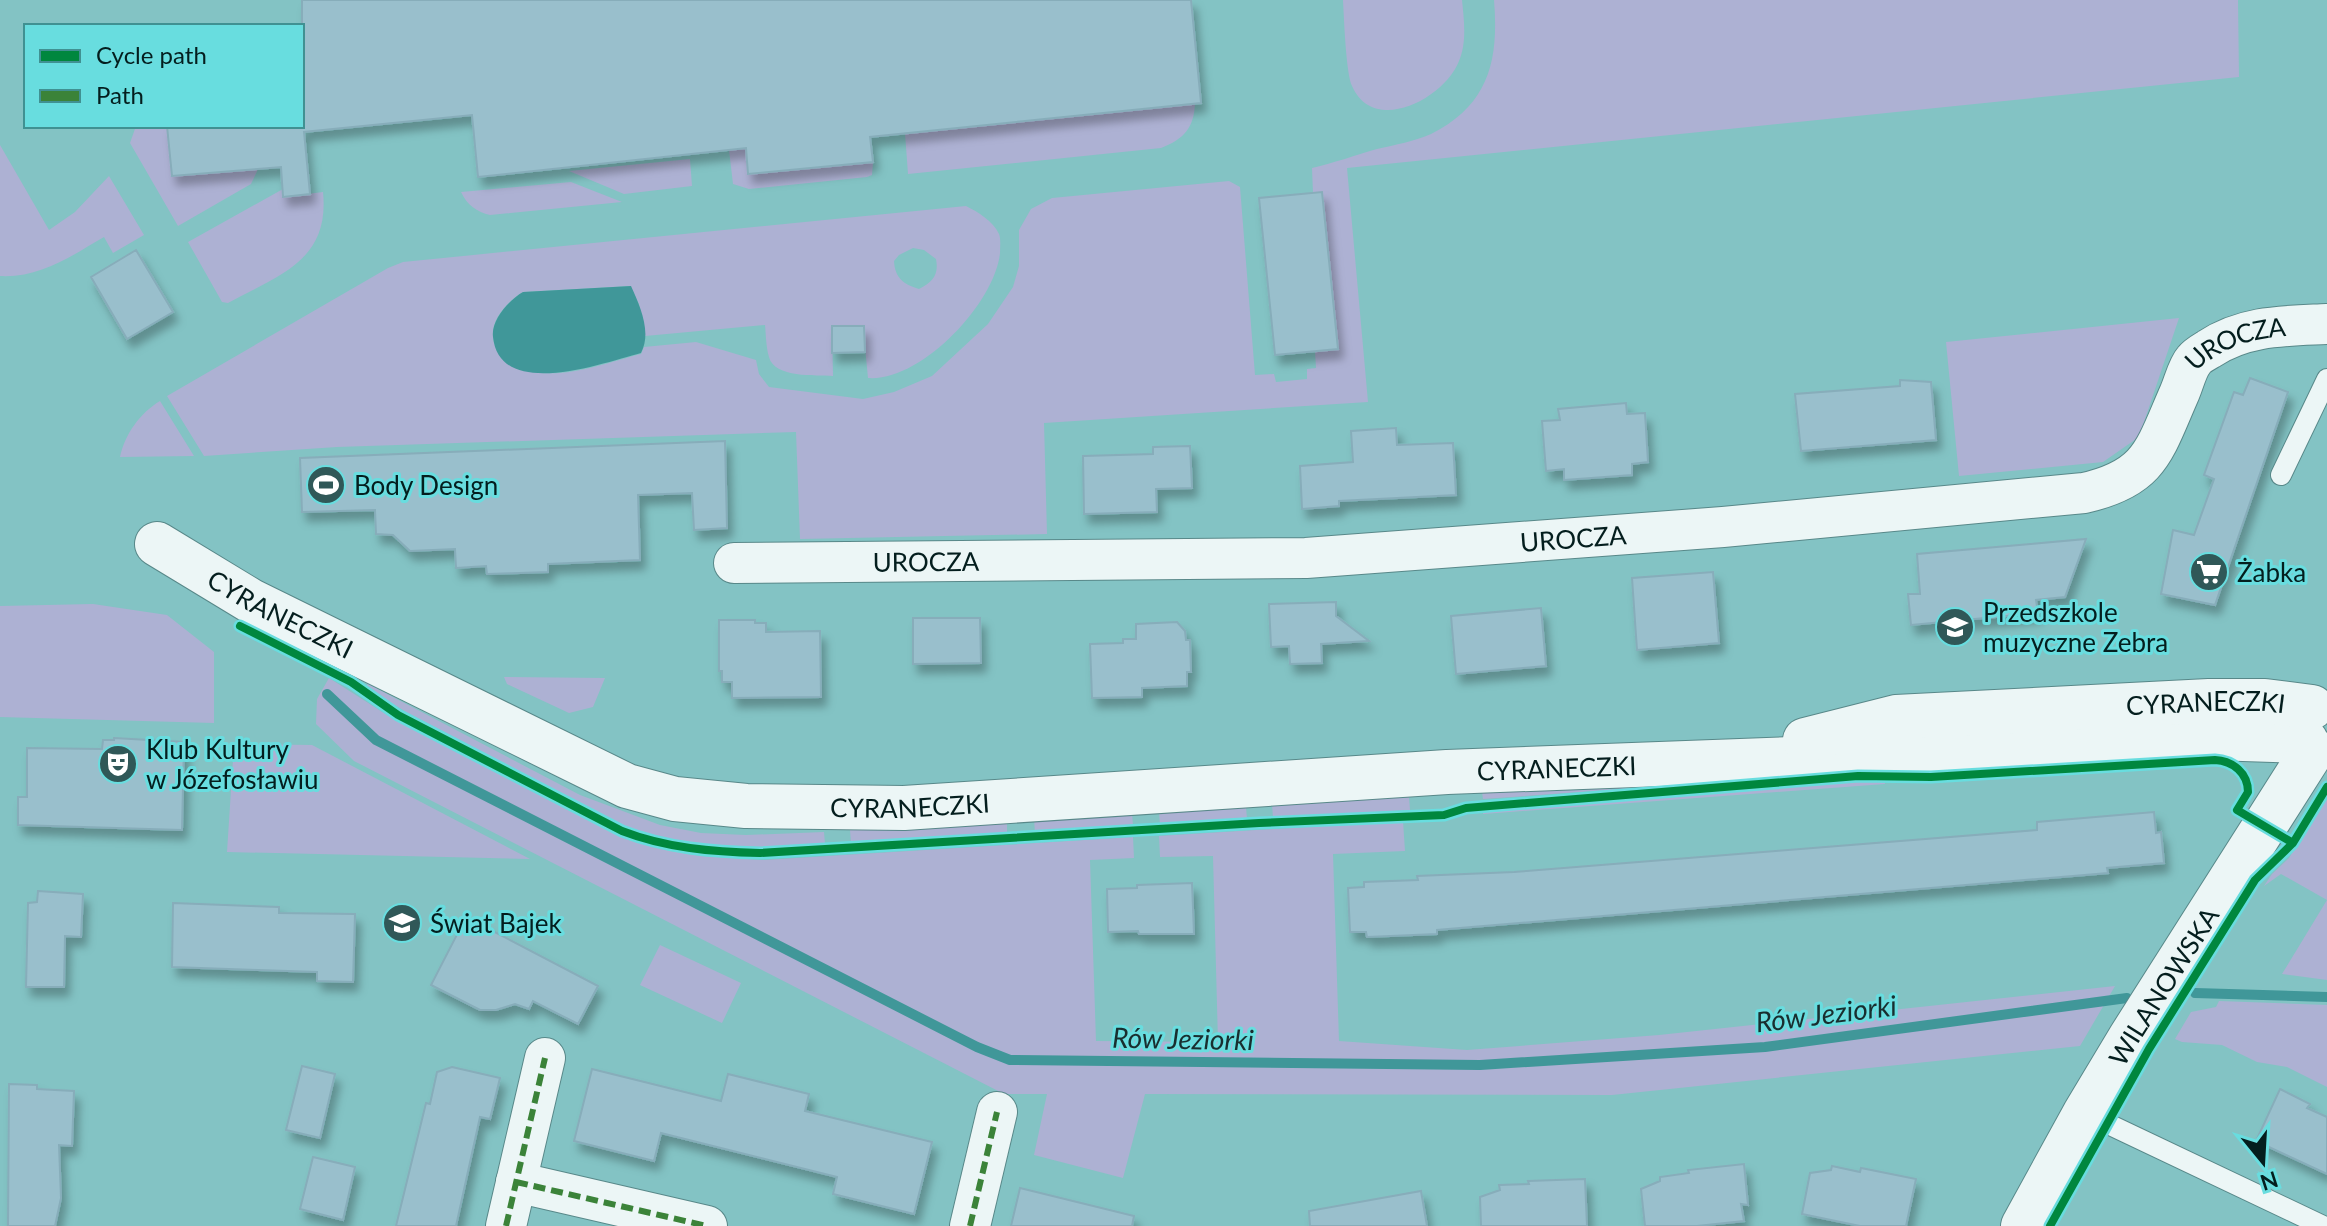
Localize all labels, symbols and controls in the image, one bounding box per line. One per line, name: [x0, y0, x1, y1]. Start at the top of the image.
legend: [24, 24, 304, 128]
text: Cycle path: [96, 40, 207, 69]
text: Path: [96, 80, 144, 109]
street label: UROCZA: [2177, 310, 2288, 376]
sports icon: Body Design: [305, 464, 347, 506]
place label: Body Design: [354, 469, 498, 501]
street label: UROCZA: [1519, 518, 1628, 558]
street label: UROCZA: [873, 545, 980, 578]
supermarket icon: Żabka: [2188, 551, 2230, 593]
place label: Żabka: [2237, 556, 2306, 588]
street label: CYRANECZKI: [202, 563, 358, 665]
place label: Przedszkole muzyczne Zebra: [1983, 596, 2168, 658]
school or university icon: Przedszkole muzyczne Zebra: [1934, 606, 1976, 648]
street label: CYRANECZKI: [2125, 685, 2287, 721]
place label: Klub Kultury w Józefosławiu: [146, 733, 319, 795]
theatre icon: Klub Kultury w Józefosławiu: [97, 743, 139, 785]
street label: CYRANECZKI: [1476, 749, 1637, 787]
street label: CYRANECZKI: [830, 786, 991, 824]
street label: WILANOWSKA: [2101, 901, 2225, 1071]
school or university icon: Świat Bajek: [381, 902, 423, 944]
place label: Świat Bajek: [430, 907, 563, 939]
water label: Rów Jeziorki: [1754, 987, 1899, 1039]
water label: Rów Jeziorki: [1112, 1020, 1255, 1056]
north arrow: [2223, 1122, 2303, 1202]
text: N: [2257, 1166, 2282, 1197]

